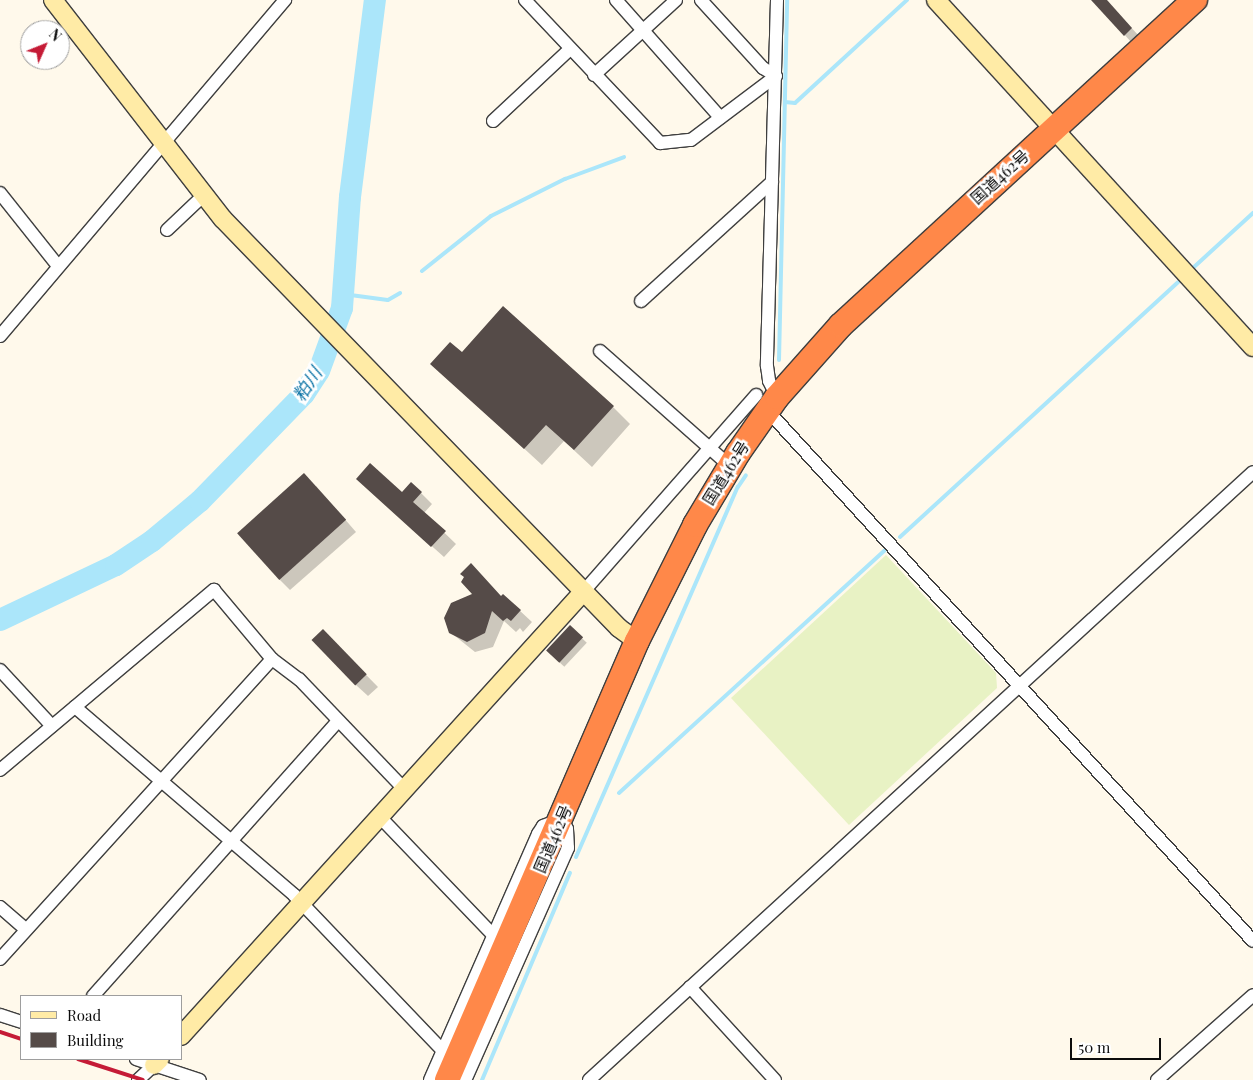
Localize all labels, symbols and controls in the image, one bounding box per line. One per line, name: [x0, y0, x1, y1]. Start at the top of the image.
north arrow: [20, 20, 70, 70]
text: N: [45, 25, 66, 45]
street label: 国道462号: [967, 146, 1033, 208]
water label: 粕川: [288, 363, 326, 405]
street label: 国道462号: [699, 437, 753, 509]
street label: 国道462号: [530, 802, 576, 876]
legend: [20, 995, 182, 1060]
text: Road: [67, 1005, 101, 1025]
scale bar: [1073, 1028, 1164, 1060]
text: Building: [67, 1030, 123, 1050]
text: 50 m: [1078, 1037, 1110, 1057]

